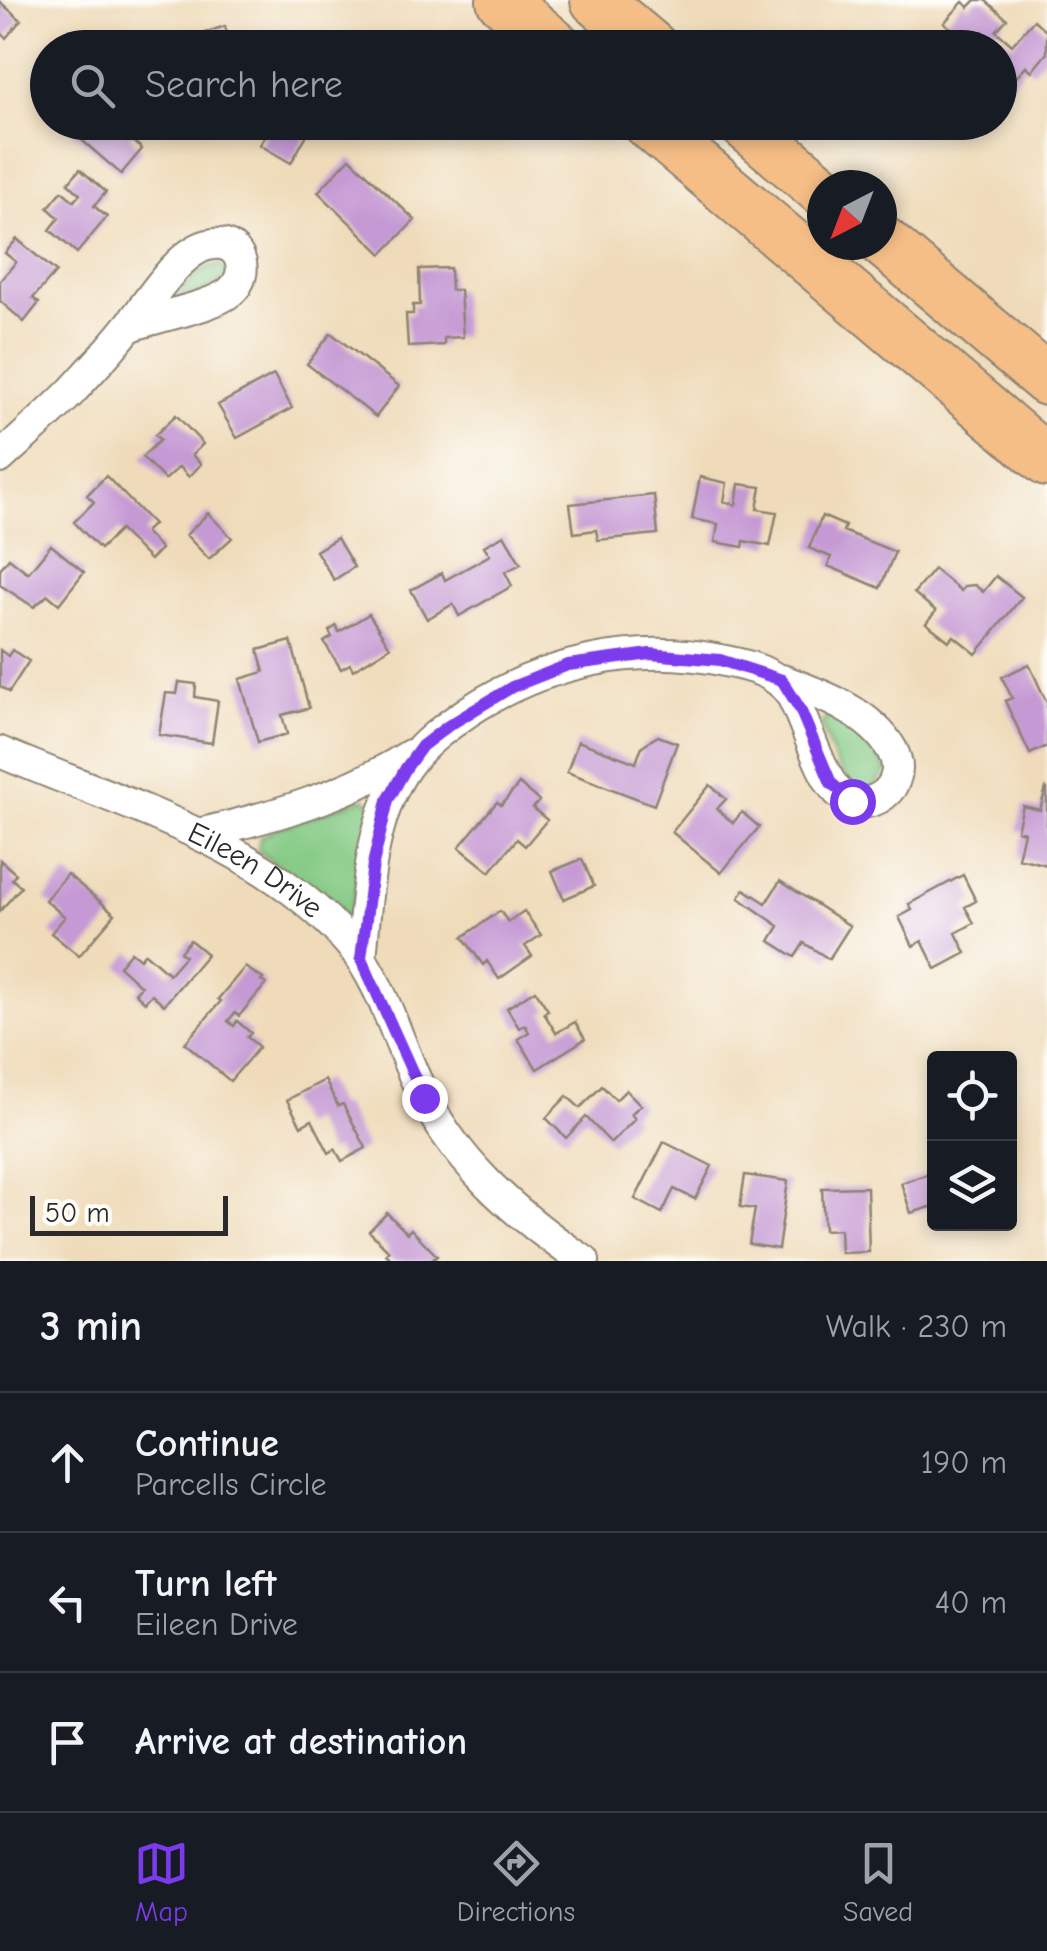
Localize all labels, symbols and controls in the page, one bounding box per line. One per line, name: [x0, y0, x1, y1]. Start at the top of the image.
search box: [30, 30, 1017, 140]
icon: search: [65, 58, 120, 113]
text: Search here: [145, 63, 343, 107]
north arrow: [807, 170, 897, 260]
route start: [830, 779, 876, 825]
street label: Eileen Drive: [183, 815, 330, 925]
map controls: [927, 1051, 1017, 1231]
button: locate: [927, 1051, 1017, 1141]
route end: [402, 1076, 448, 1122]
button: layers: [927, 1141, 1017, 1231]
scale bar: [30, 1191, 228, 1236]
text: 50 m: [45, 1197, 110, 1229]
text: 3 min: [40, 1302, 142, 1351]
text: Walk · 230 m: [826, 1308, 1007, 1345]
text: Continue: [135, 1422, 279, 1466]
icon: ahead: [40, 1435, 95, 1490]
text: 190 m: [921, 1444, 1007, 1481]
text: Parcells Circle: [135, 1466, 326, 1503]
text: Turn left: [135, 1562, 276, 1606]
icon: left: [40, 1575, 95, 1630]
text: 40 m: [935, 1584, 1007, 1621]
text: Eileen Drive: [135, 1606, 298, 1643]
icon: arrive: [40, 1715, 95, 1770]
text: Arrive at destination: [135, 1720, 467, 1764]
tab: Map: [134, 1836, 189, 1928]
tab: Directions: [457, 1836, 575, 1928]
tab: Saved: [843, 1836, 913, 1928]

